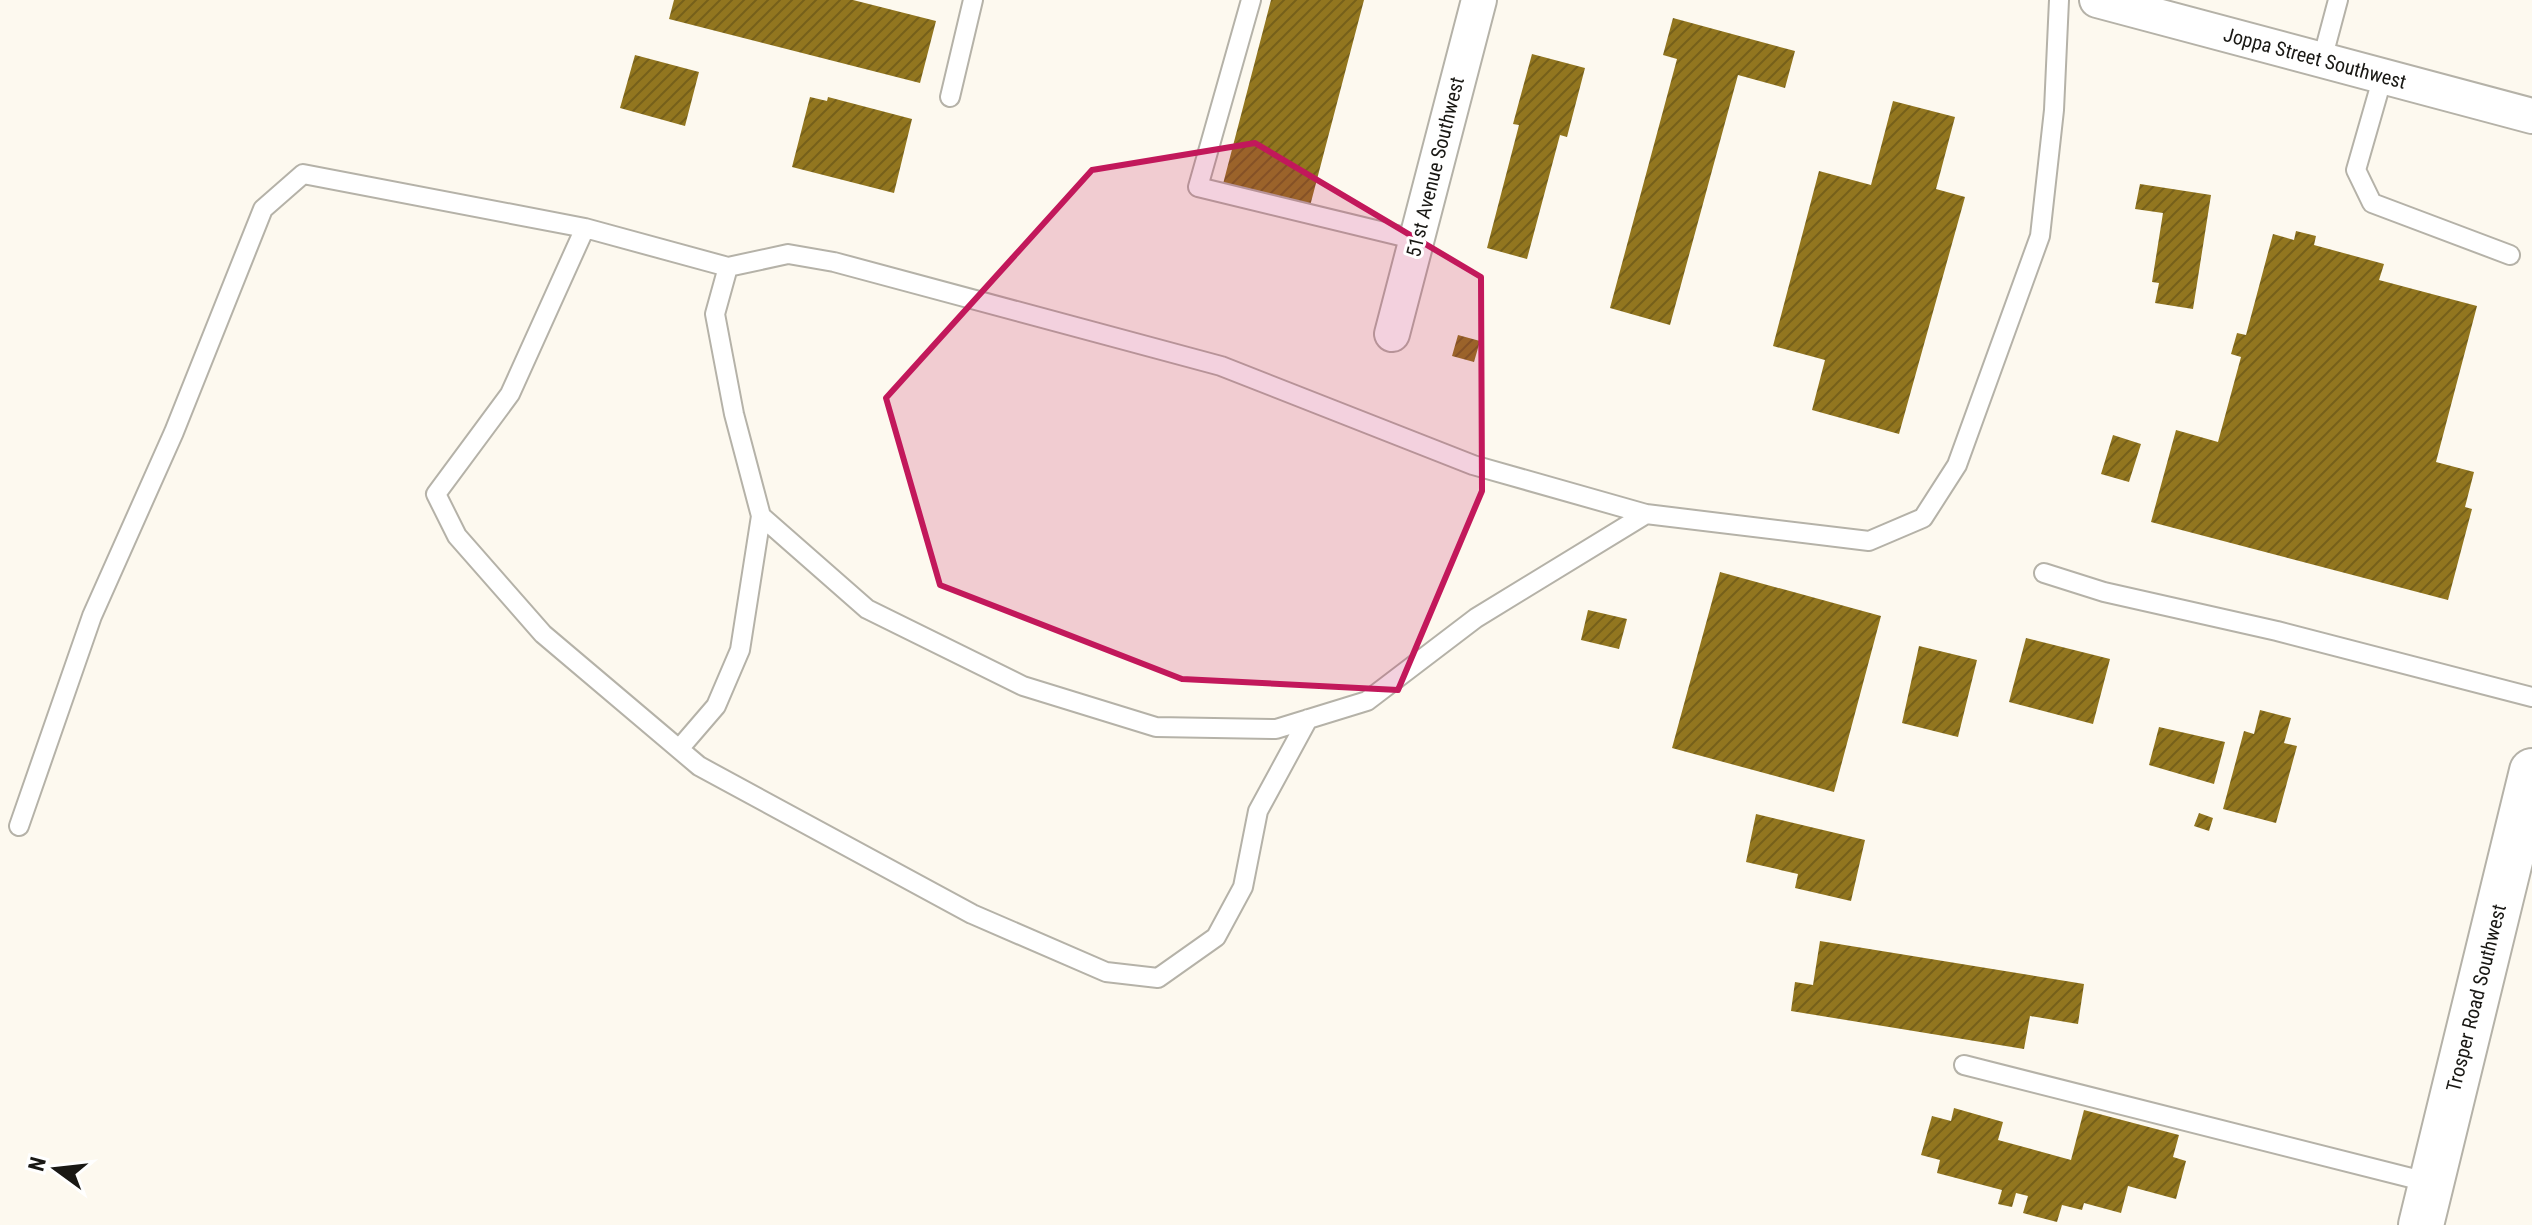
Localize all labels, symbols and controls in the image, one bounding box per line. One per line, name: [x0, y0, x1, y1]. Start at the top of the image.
street label: Joppa Street Southwest: [2221, 22, 2409, 94]
street label: 51st Avenue Southwest: [1401, 74, 1469, 259]
street label: Trosper Road Southwest: [2441, 902, 2511, 1094]
north arrow: [16, 1129, 96, 1209]
text: N: [23, 1154, 51, 1174]

